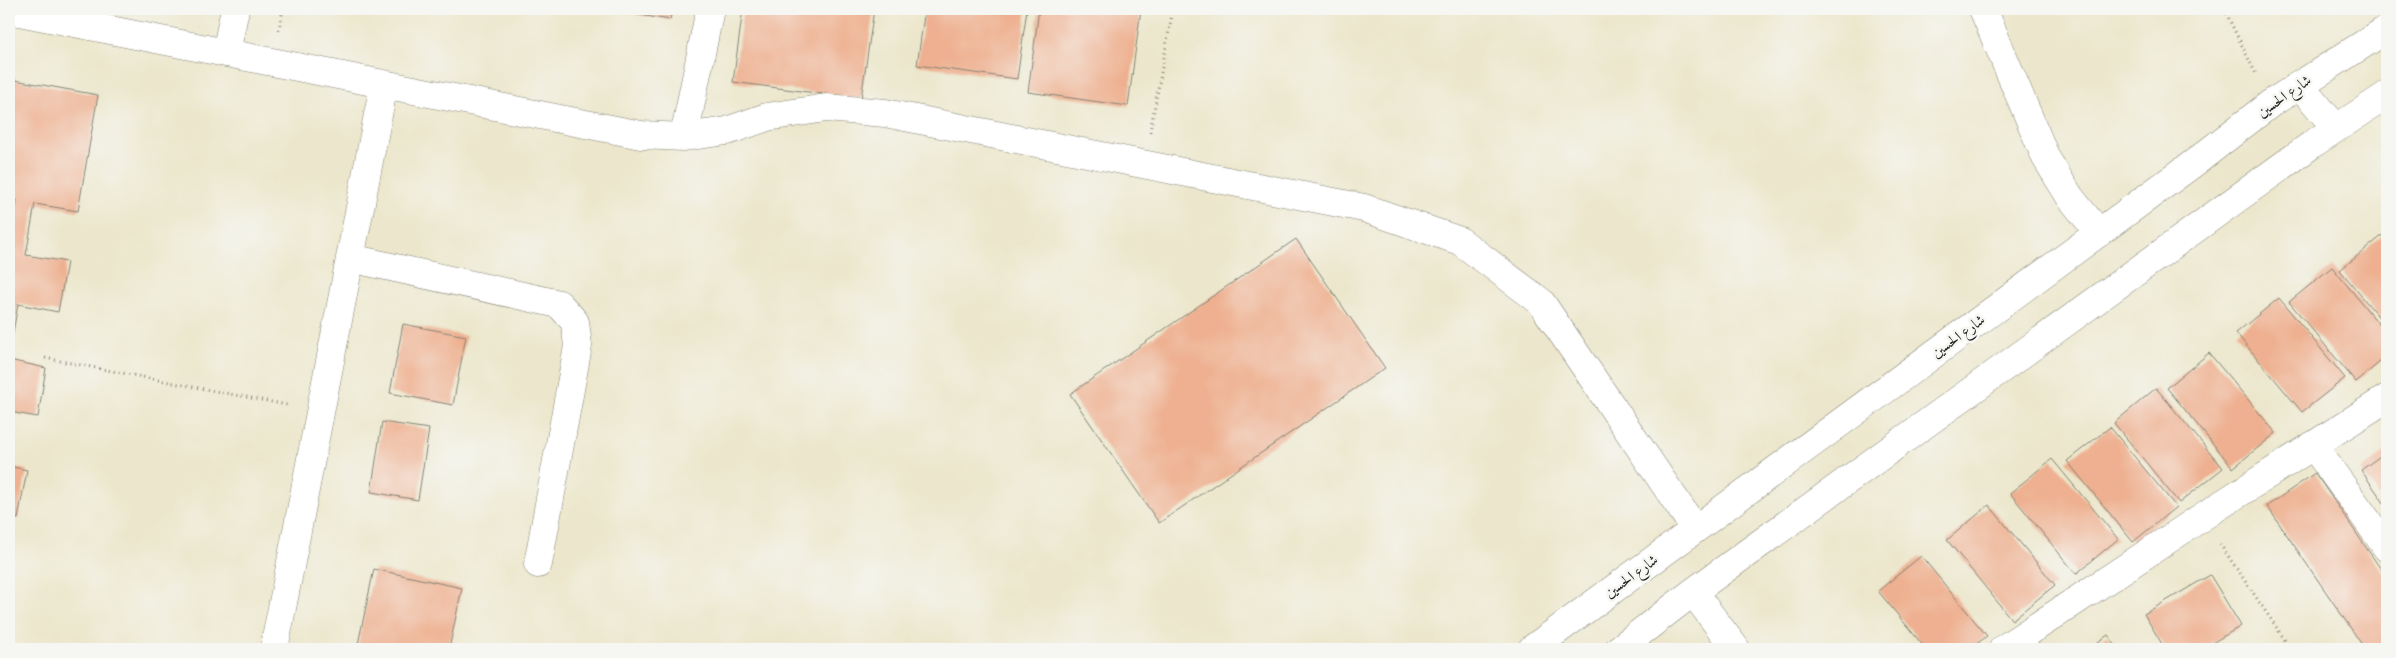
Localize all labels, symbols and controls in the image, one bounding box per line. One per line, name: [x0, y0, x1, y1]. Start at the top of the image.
street label: شارع الحسين: [2253, 71, 2317, 124]
street label: شارع الحسين: [1928, 311, 1991, 365]
street label: شارع الحسين: [1601, 551, 1664, 605]

